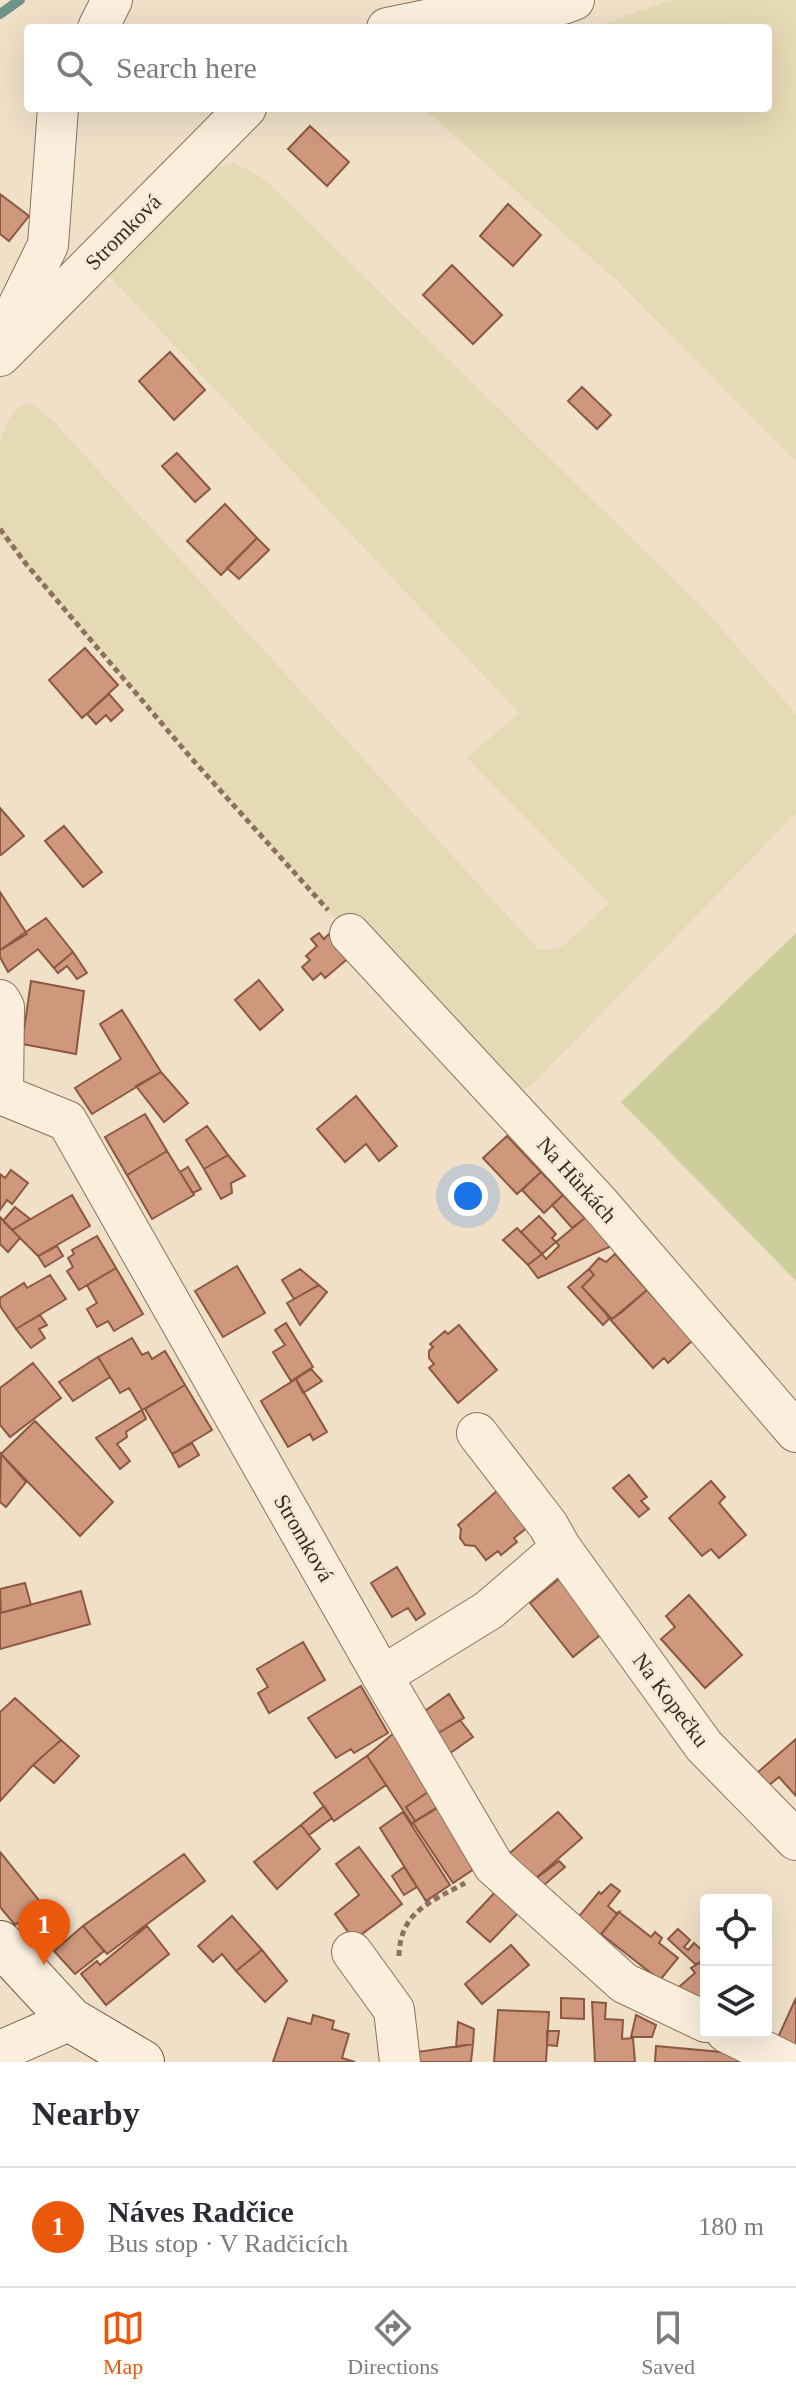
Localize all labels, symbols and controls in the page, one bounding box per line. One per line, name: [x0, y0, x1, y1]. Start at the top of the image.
search box: [24, 24, 772, 112]
icon: search: [52, 46, 96, 90]
text: Search here: [116, 51, 257, 84]
street label: Stromková: [80, 189, 166, 275]
street label: Na Hůrkách: [532, 1132, 622, 1228]
your location: [448, 1176, 488, 1216]
street label: Stromková: [269, 1490, 339, 1586]
street label: Na Kopečku: [628, 1648, 714, 1752]
map controls: [700, 1894, 772, 2038]
button: locate: [700, 1894, 772, 1966]
pin: 1: [18, 1899, 70, 1965]
button: layers: [700, 1966, 772, 2038]
text: Nearby: [32, 2095, 140, 2132]
text: Náves Radčice: [108, 2195, 294, 2228]
text: 1: [52, 2212, 65, 2241]
text: 180 m: [698, 2212, 764, 2241]
text: Bus stop · V Radčicích: [108, 2229, 348, 2258]
tab: Map: [101, 2306, 145, 2380]
tab: Directions: [347, 2306, 439, 2380]
tab: Saved: [641, 2306, 695, 2380]

